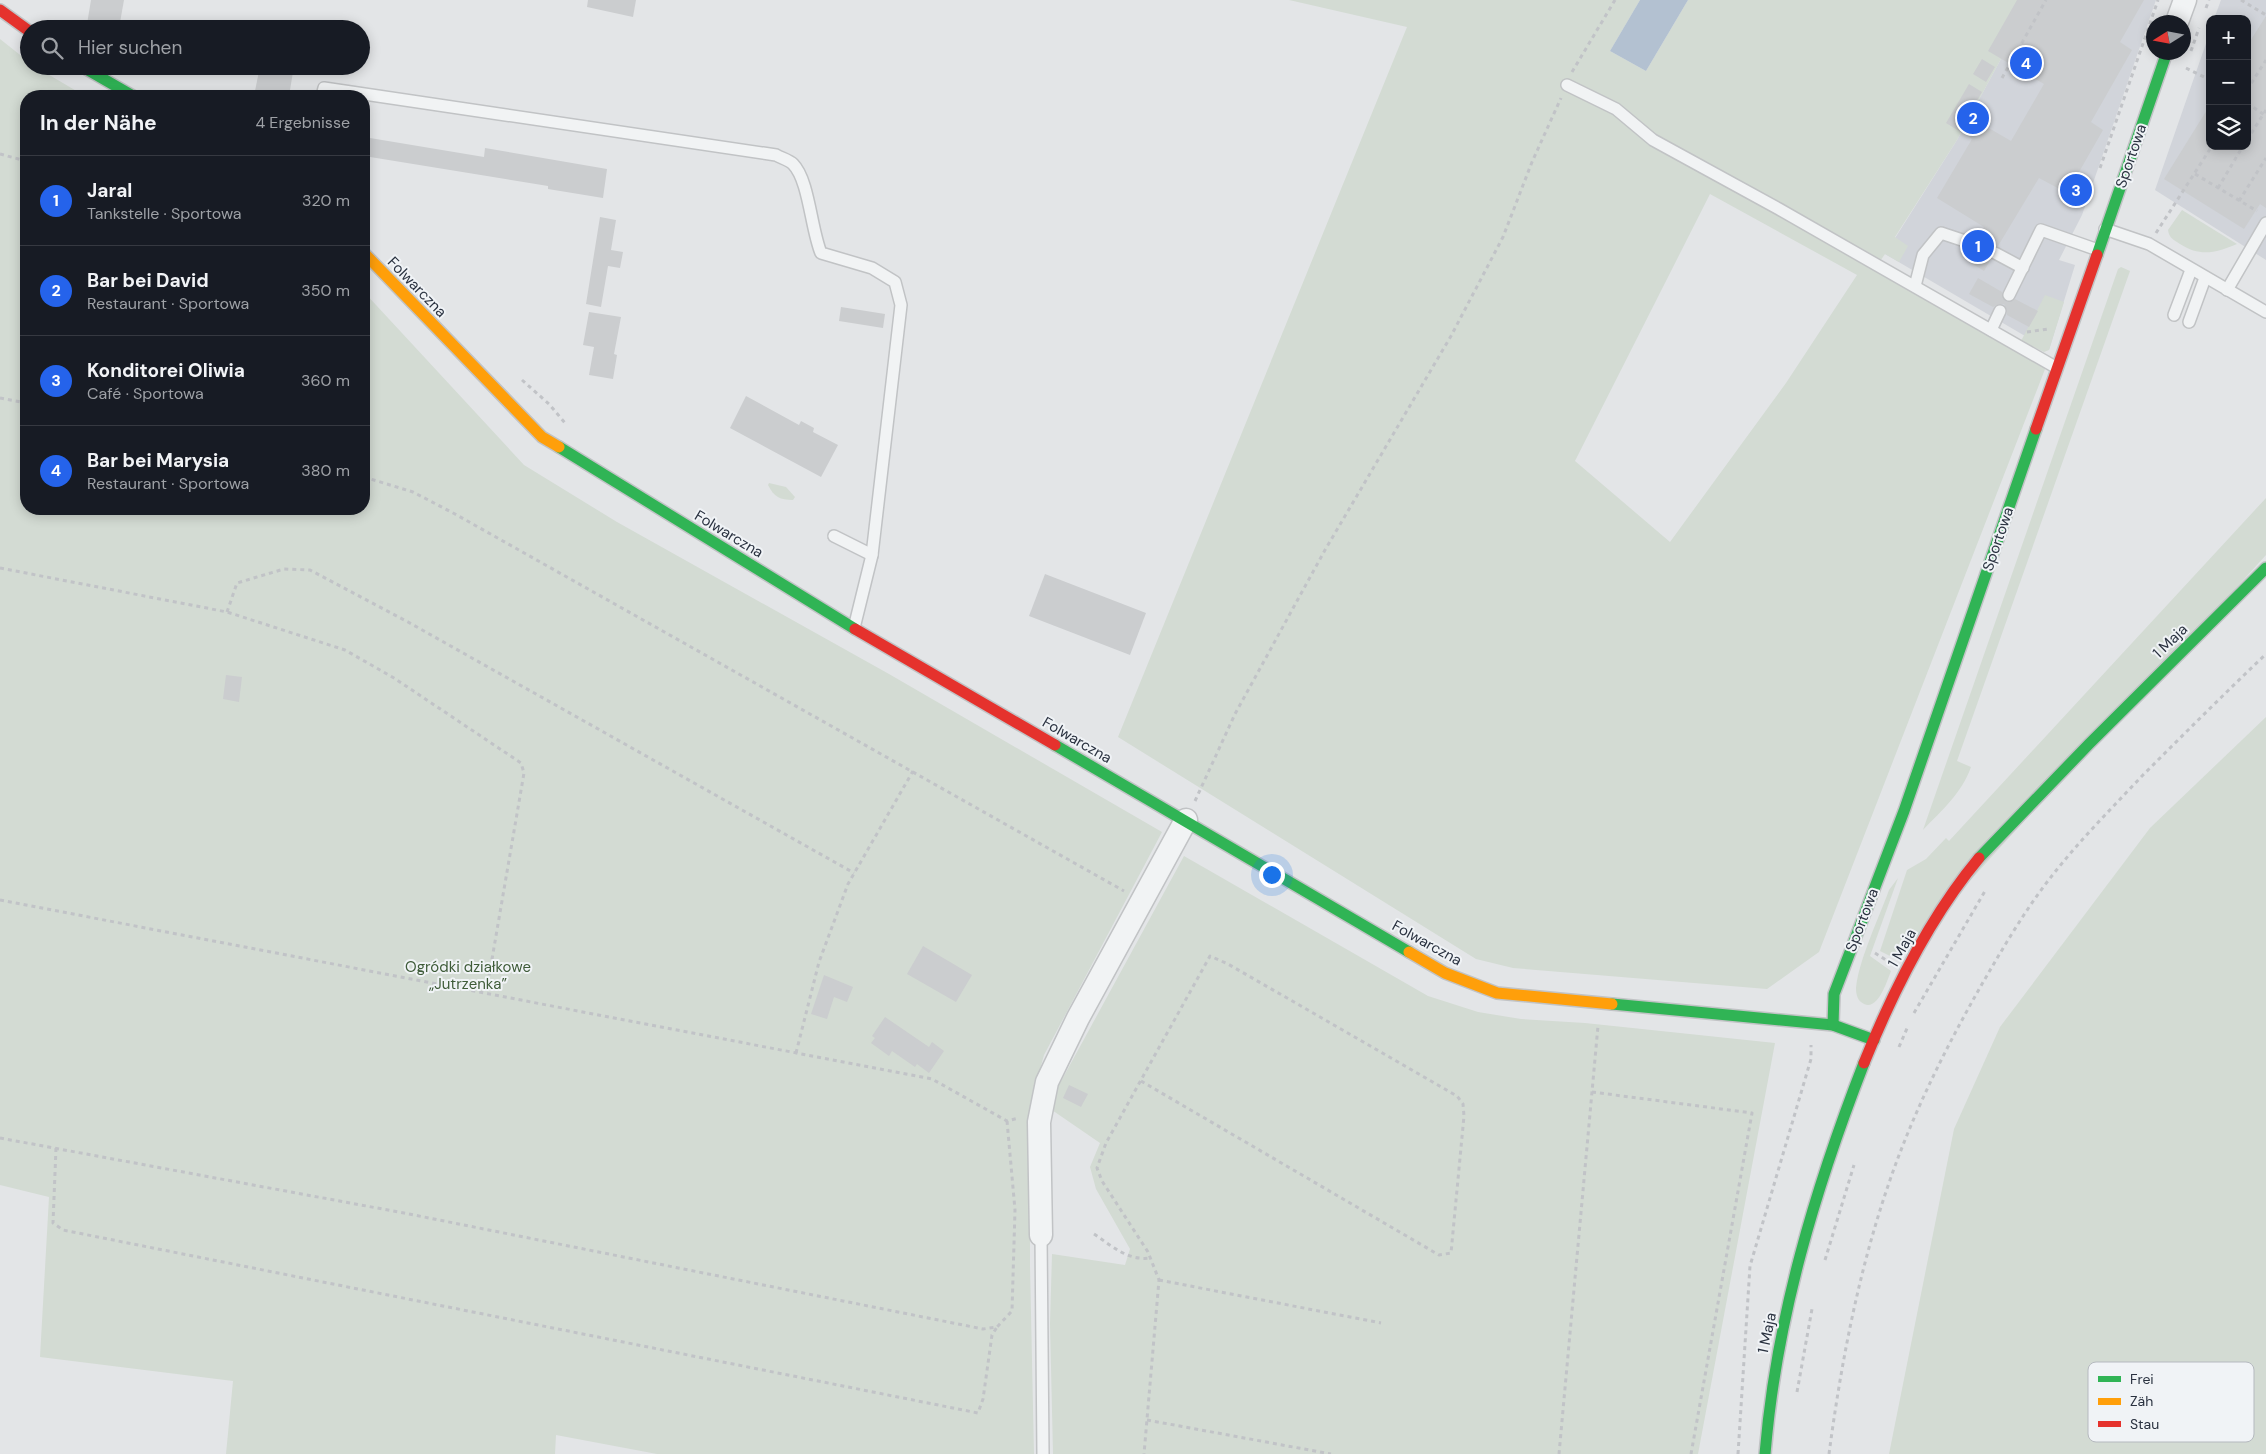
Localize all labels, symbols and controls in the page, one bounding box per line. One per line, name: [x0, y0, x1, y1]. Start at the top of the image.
north arrow: [2146, 15, 2191, 60]
map controls: [2206, 15, 2251, 150]
button: +: [2206, 15, 2251, 60]
search box: [20, 20, 370, 75]
icon: search: [38, 34, 66, 62]
text: Hier suchen: [78, 35, 182, 60]
pin: 4: [2010, 44, 2042, 82]
button: −: [2206, 60, 2251, 105]
pin: 2: [1957, 99, 1989, 137]
button: layers: [2206, 105, 2251, 150]
text: In der Nähe: [40, 109, 157, 137]
text: 4 Ergebnisse: [255, 112, 350, 133]
street label: Sportowa: [2111, 121, 2151, 191]
pin: 3: [2060, 171, 2092, 209]
text: Jaral: [87, 178, 132, 203]
text: 1: [53, 190, 59, 211]
text: 320 m: [302, 190, 350, 211]
text: Tankstelle · Sportowa: [87, 203, 242, 224]
pin: 1: [1962, 227, 1994, 265]
street label: Folwarczna: [383, 252, 451, 322]
text: Bar bei David: [87, 268, 209, 293]
text: 2: [51, 280, 61, 301]
text: 350 m: [301, 280, 350, 301]
text: Restaurant · Sportowa: [87, 293, 249, 314]
text: Konditorei Oliwia: [87, 358, 245, 383]
text: 3: [51, 370, 61, 391]
text: 360 m: [301, 370, 350, 391]
text: Café · Sportowa: [87, 383, 204, 404]
text: Bar bei Marysia: [87, 448, 229, 473]
text: 4: [51, 460, 61, 481]
text: 380 m: [301, 460, 350, 481]
text: Restaurant · Sportowa: [87, 473, 249, 494]
street label: Sportowa: [1978, 504, 2018, 574]
street label: Folwarczna: [691, 506, 767, 562]
street label: 1 Maja: [2148, 619, 2192, 663]
street label: Folwarczna: [1039, 712, 1115, 768]
your location: [1259, 862, 1285, 888]
street label: Sportowa: [1841, 886, 1883, 954]
street label: Folwarczna: [1389, 916, 1465, 970]
street label: 1 Maja: [1883, 925, 1921, 971]
park label: Ogródki działkowe „Jutrzenka”: [405, 957, 531, 994]
street label: 1 Maja: [1753, 1311, 1781, 1355]
legend: [2088, 1362, 2254, 1442]
text: Frei: [2130, 1370, 2154, 1388]
text: Zäh: [2130, 1392, 2153, 1410]
text: Stau: [2130, 1415, 2159, 1433]

